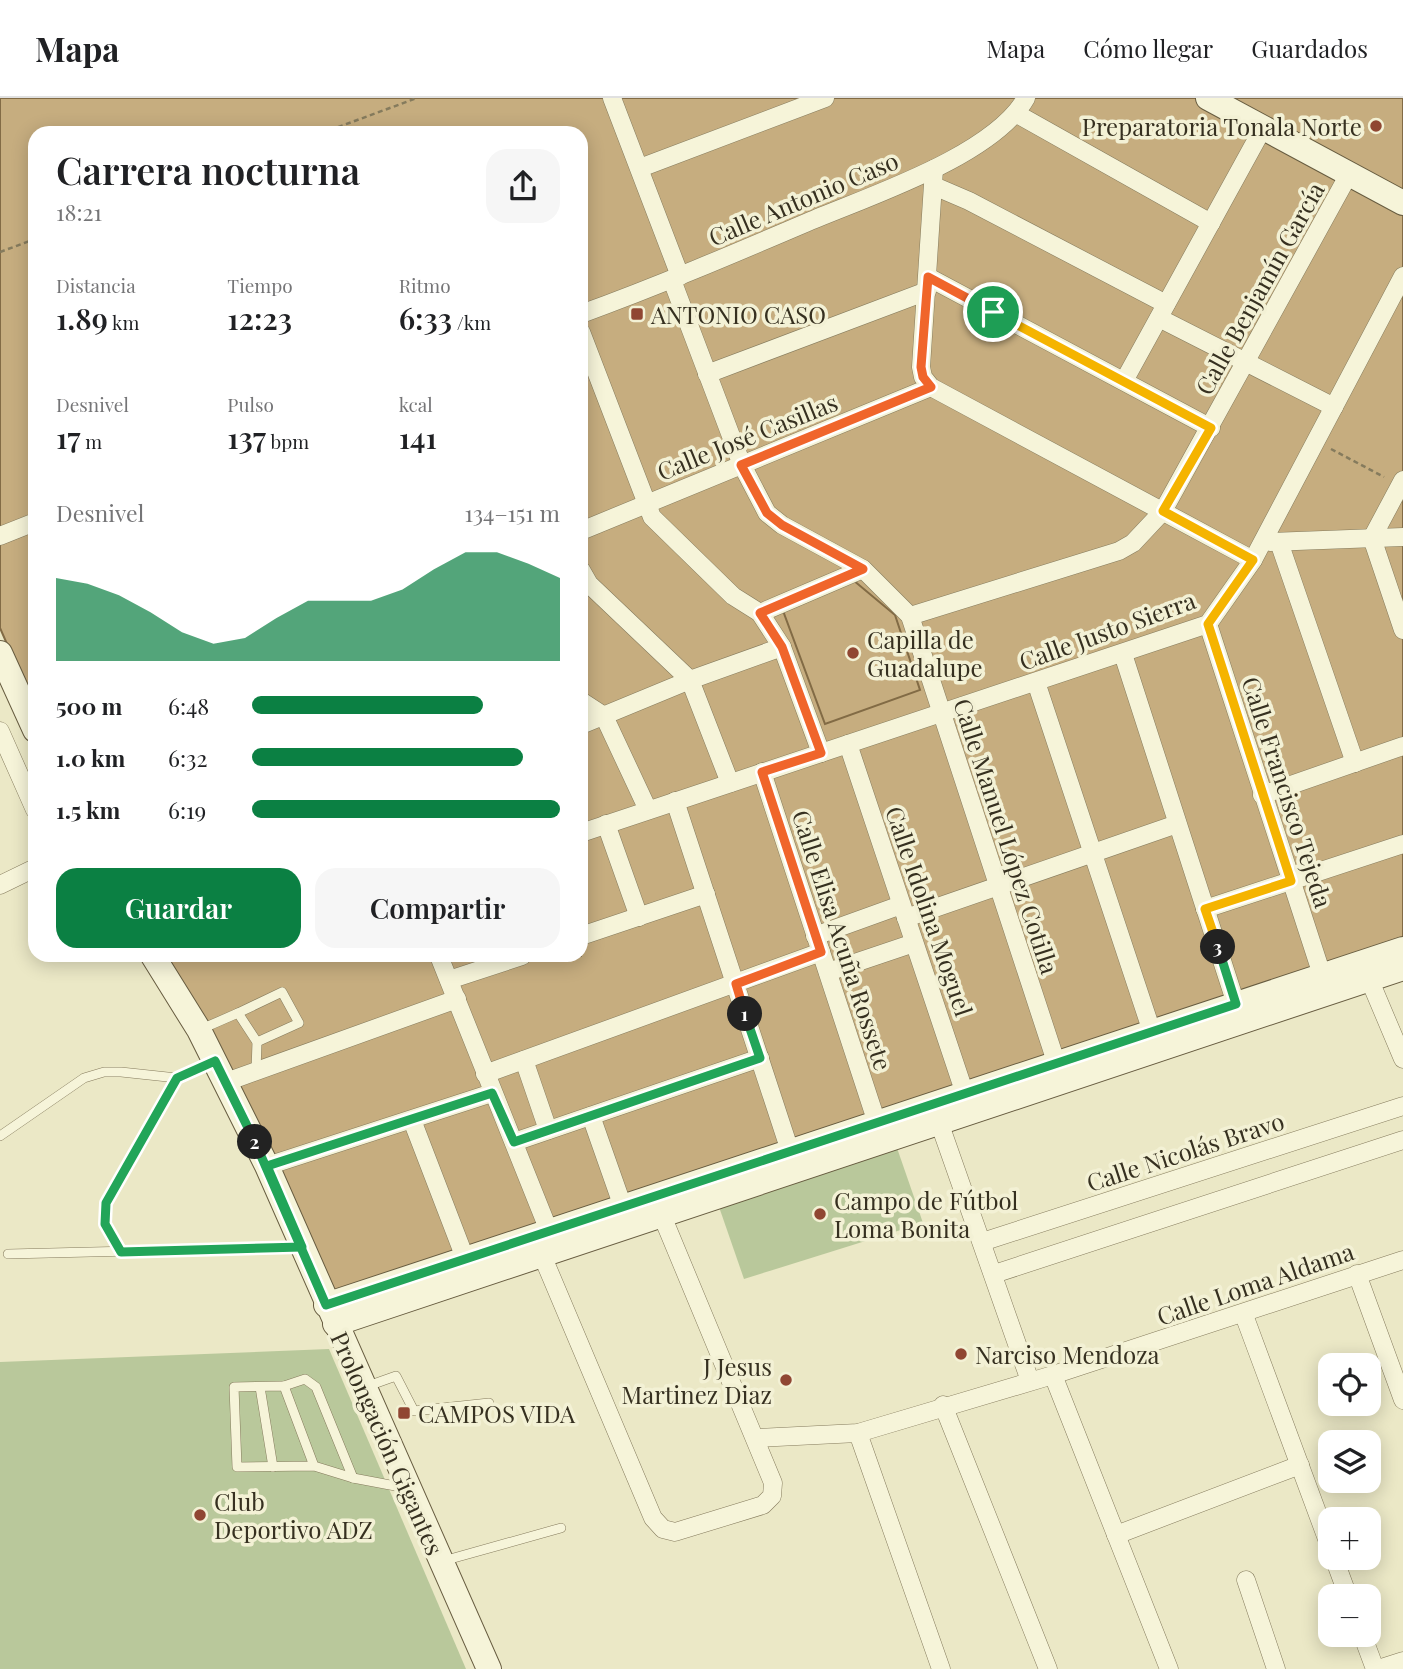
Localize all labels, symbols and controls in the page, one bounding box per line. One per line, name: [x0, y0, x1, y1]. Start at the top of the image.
text: Mapa: [35, 26, 119, 70]
text: Mapa: [987, 32, 1045, 64]
text: Cómo llegar: [1083, 32, 1213, 64]
text: Guardados: [1251, 32, 1368, 64]
place label: Preparatoria Tonala Norte: [1082, 110, 1362, 142]
marker: Preparatoria Tonala Norte: [1368, 118, 1384, 134]
text: Carrera nocturna: [56, 144, 360, 195]
street label: Calle Antonio Caso: [703, 144, 903, 252]
button: share: [486, 149, 560, 223]
street label: Calle Benjamín García: [1187, 176, 1331, 400]
text: 18:21: [56, 196, 102, 227]
text: Distancia: [56, 272, 136, 298]
text: Tiempo: [227, 272, 293, 298]
text: Ritmo: [399, 272, 451, 298]
pin: [963, 282, 1023, 342]
icon: arrive: [974, 293, 1012, 331]
text: 1.89: [56, 298, 108, 338]
text: 12:23: [227, 298, 292, 338]
text: 6:33: [399, 298, 452, 338]
place label: ANTONIO CASO: [650, 298, 826, 330]
marker: ANTONIO CASO: [629, 306, 645, 322]
text: km: [108, 309, 139, 335]
text: /km: [452, 309, 491, 335]
street label: Calle José Casillas: [652, 385, 842, 487]
text: Desnivel: [56, 391, 129, 417]
text: Pulso: [227, 391, 274, 417]
text: kcal: [399, 391, 433, 417]
text: 17: [56, 417, 81, 457]
text: 137: [227, 417, 266, 457]
text: 141: [399, 417, 437, 457]
text: m: [81, 428, 102, 454]
text: bpm: [266, 428, 309, 454]
text: Desnivel: [56, 497, 144, 528]
text: 134–151 m: [465, 497, 560, 528]
street label: Calle Justo Sierra: [1014, 583, 1200, 677]
place label: Capilla de Guadalupe: [867, 623, 983, 683]
marker: Capilla de Guadalupe: [845, 645, 861, 661]
street label: Calle Francisco Tejeda: [1236, 673, 1340, 911]
text: 500 m: [56, 690, 122, 721]
text: 6:48: [168, 690, 209, 721]
street label: Calle Manuel López Cotilla: [947, 694, 1067, 978]
text: 1.0 km: [56, 742, 125, 773]
text: 6:32: [168, 742, 207, 773]
text: 1.5 km: [56, 794, 120, 825]
text: 6:19: [168, 794, 206, 825]
street label: Calle Idolina Moguel: [879, 802, 981, 1020]
street label: Calle Elisa Acuña Rossete: [786, 806, 900, 1074]
button: Guardar: [56, 868, 301, 948]
button: Compartir: [315, 868, 560, 948]
pin: 3: [1200, 930, 1236, 964]
text: 3: [1213, 933, 1222, 959]
pin: 1: [728, 996, 762, 1032]
text: 1: [741, 1000, 748, 1026]
street label: Calle Nicolás Bravo: [1082, 1104, 1288, 1198]
pin: 2: [238, 1124, 272, 1160]
text: 2: [250, 1128, 259, 1154]
place label: Campo de Fútbol Loma Bonita: [834, 1184, 1018, 1244]
marker: Campo de Fútbol Loma Bonita: [812, 1206, 828, 1222]
street label: Calle Loma Aldama: [1152, 1234, 1358, 1332]
street label: Prolongación Gigantes: [324, 1326, 452, 1560]
place label: Narciso Mendoza: [975, 1338, 1160, 1370]
marker: Narciso Mendoza: [953, 1346, 969, 1362]
place label: J Jesus Martinez Diaz: [621, 1350, 772, 1410]
map controls: [1318, 1353, 1381, 1647]
button: locate: [1318, 1353, 1381, 1416]
marker: J Jesus Martinez Diaz: [778, 1372, 794, 1388]
place label: CAMPOS VIDA: [418, 1397, 576, 1429]
marker: CAMPOS VIDA: [396, 1405, 412, 1421]
button: layers: [1318, 1430, 1381, 1493]
place label: Club Deportivo ADZ: [214, 1485, 373, 1545]
marker: Club Deportivo ADZ: [192, 1507, 208, 1523]
button: +: [1318, 1507, 1381, 1570]
button: −: [1318, 1584, 1381, 1647]

